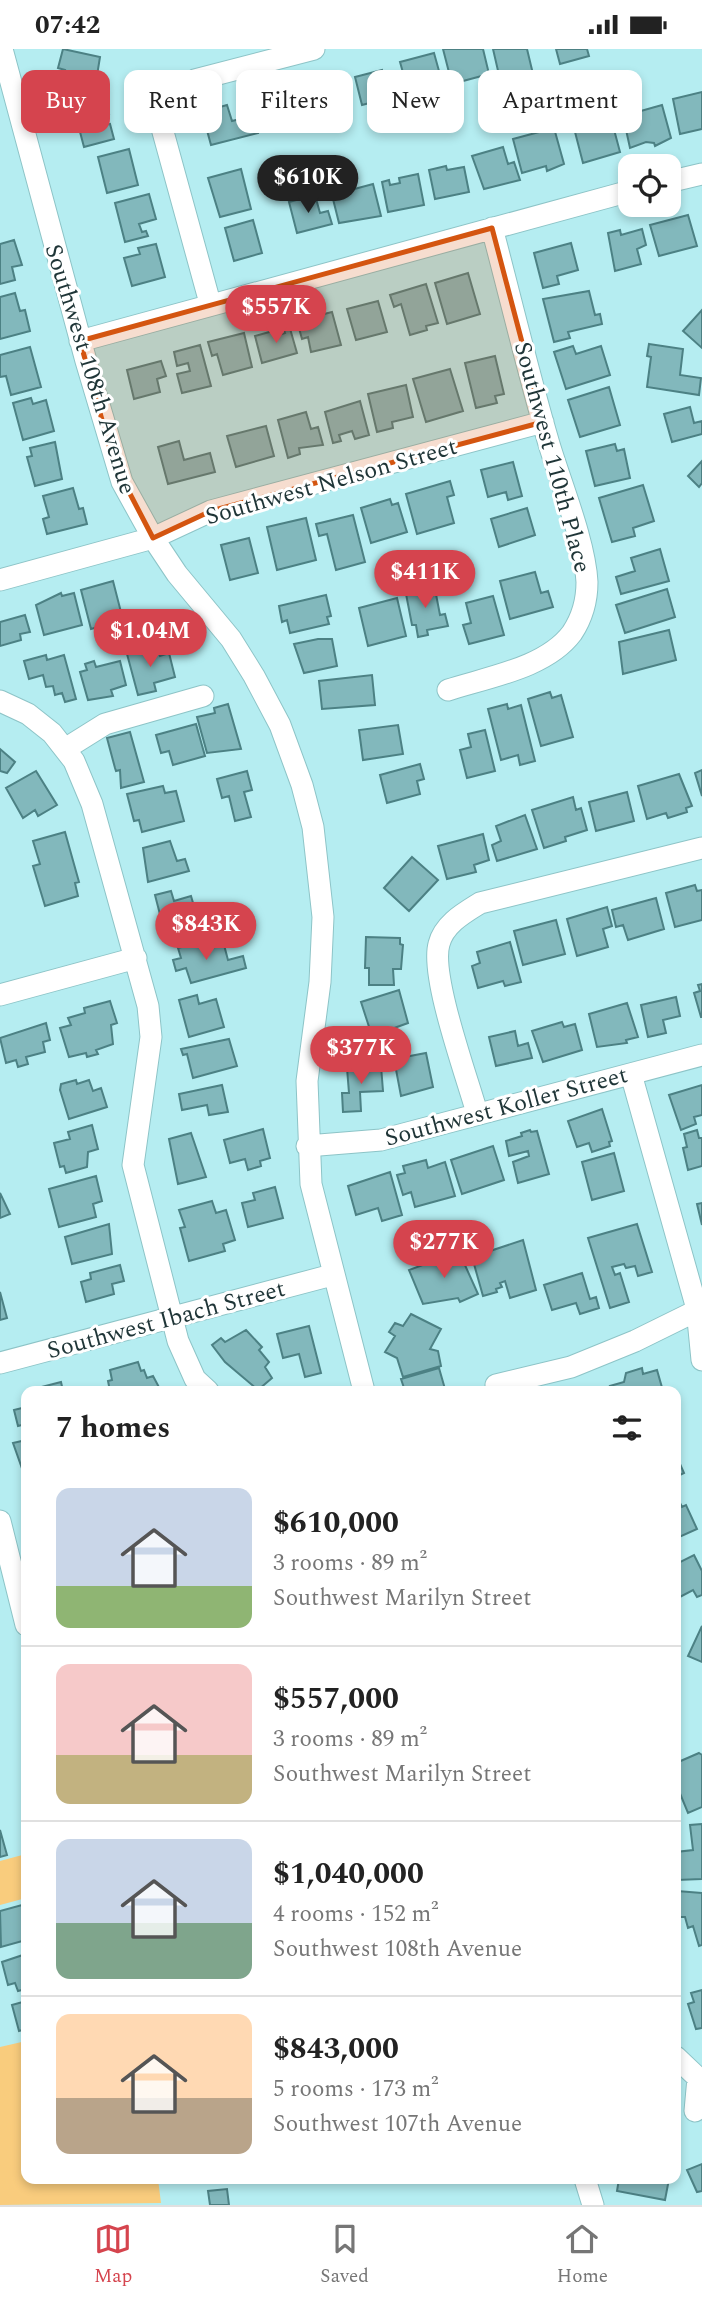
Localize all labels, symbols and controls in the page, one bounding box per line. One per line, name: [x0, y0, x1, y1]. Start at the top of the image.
text: 07:42: [35, 5, 100, 45]
chip: Buy: [21, 70, 110, 133]
chip: Rent: [124, 70, 222, 133]
chip: Filters: [236, 70, 353, 133]
chip: New: [367, 70, 464, 133]
chip: Apartment: [478, 70, 642, 133]
map controls: [618, 154, 681, 217]
button: locate: [618, 154, 681, 217]
pin: $610K: [259, 155, 357, 215]
text: $610K: [273, 160, 343, 195]
street label: Southwest 108th Avenue: [35, 240, 145, 499]
pin: $557K: [227, 285, 325, 345]
text: $557K: [241, 290, 311, 325]
street label: Southwest 110th Place: [504, 338, 600, 577]
street label: Southwest Nelson Street: [201, 429, 461, 535]
pin: $411K: [376, 551, 474, 610]
text: $411K: [390, 555, 460, 590]
pin: $1.04M: [93, 609, 207, 669]
text: $1.04M: [110, 614, 190, 649]
pin: $843K: [157, 902, 255, 962]
text: $843K: [171, 907, 241, 942]
pin: $377K: [312, 1027, 410, 1086]
text: $377K: [326, 1031, 396, 1066]
street label: Southwest Koller Street: [381, 1057, 632, 1157]
pin: $277K: [395, 1221, 493, 1280]
text: $277K: [409, 1225, 479, 1260]
street label: Southwest Ibach Street: [43, 1271, 289, 1369]
text: 7 homes: [56, 1405, 170, 1451]
icon: filters: [608, 1409, 646, 1447]
text: $610,000: [273, 1500, 399, 1546]
icon: home: [112, 1516, 196, 1600]
text: 3 rooms · 89 m²: [273, 1546, 427, 1581]
text: Southwest Marilyn Street: [273, 1581, 531, 1616]
text: $557,000: [273, 1676, 399, 1722]
icon: home: [112, 1692, 196, 1776]
text: 3 rooms · 89 m²: [273, 1722, 427, 1757]
text: Southwest Marilyn Street: [273, 1757, 531, 1792]
text: $1,040,000: [273, 1851, 424, 1897]
icon: home: [112, 1867, 196, 1951]
text: 4 rooms · 152 m²: [273, 1897, 439, 1932]
text: Southwest 108th Avenue: [273, 1932, 522, 1967]
text: $843,000: [273, 2026, 399, 2072]
icon: home: [112, 2042, 196, 2126]
text: 5 rooms · 173 m²: [273, 2072, 439, 2107]
text: Southwest 107th Avenue: [273, 2107, 522, 2142]
tab: Map: [94, 2220, 132, 2291]
tab: Saved: [320, 2220, 369, 2291]
tab: Home: [557, 2220, 608, 2291]

